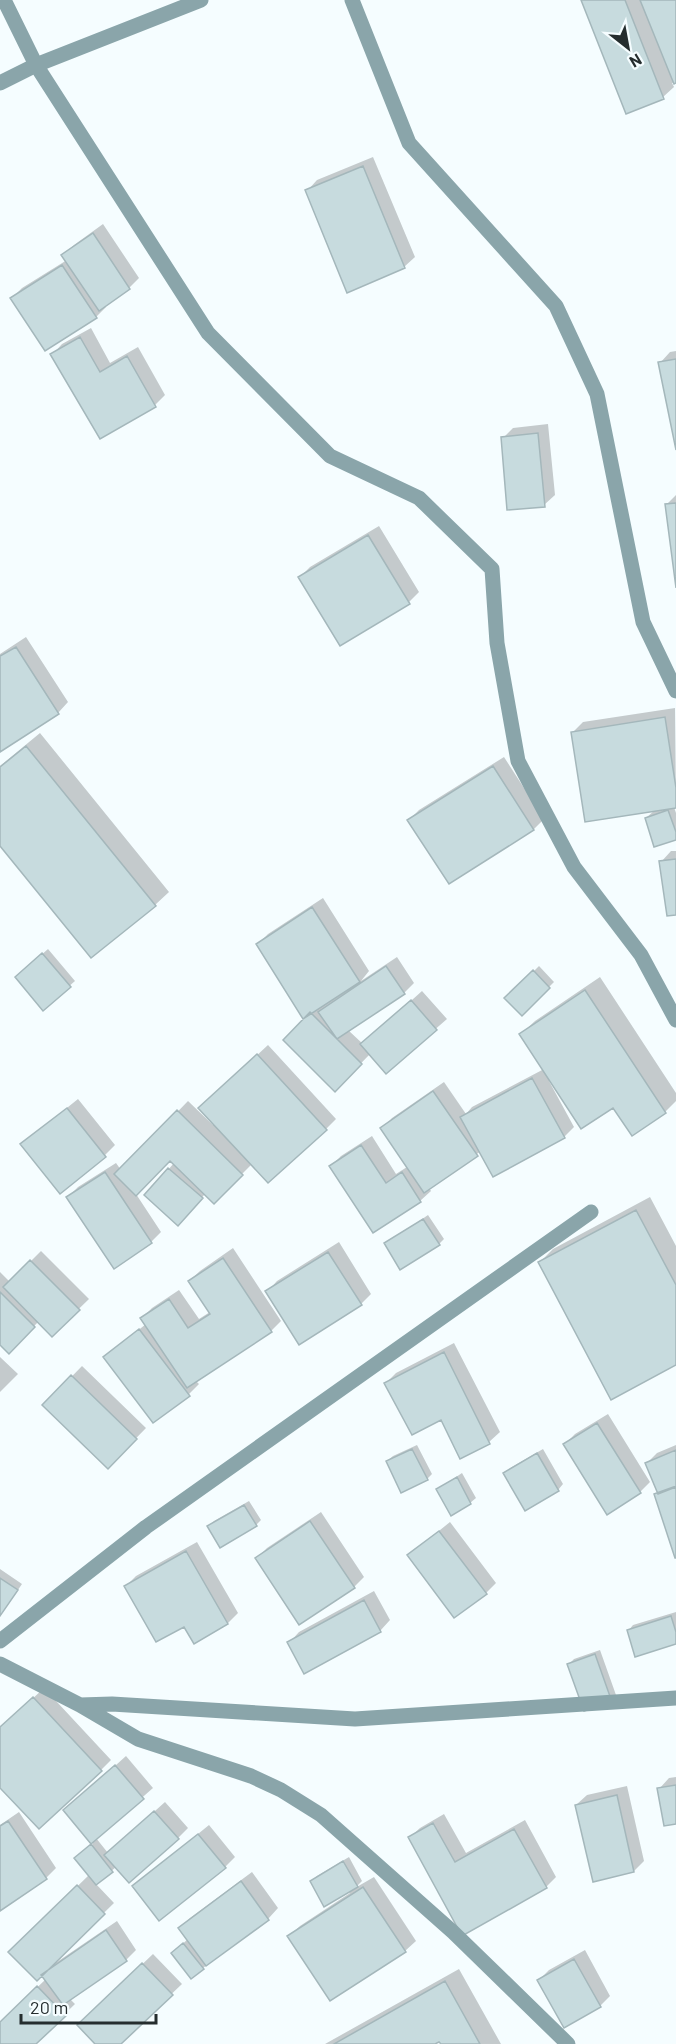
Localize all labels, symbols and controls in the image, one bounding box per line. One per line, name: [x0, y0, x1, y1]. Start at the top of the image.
north arrow: [598, 18, 658, 78]
text: N: [627, 50, 645, 72]
scale bar: [21, 1987, 156, 2025]
text: 20 m: [30, 1996, 68, 2018]

